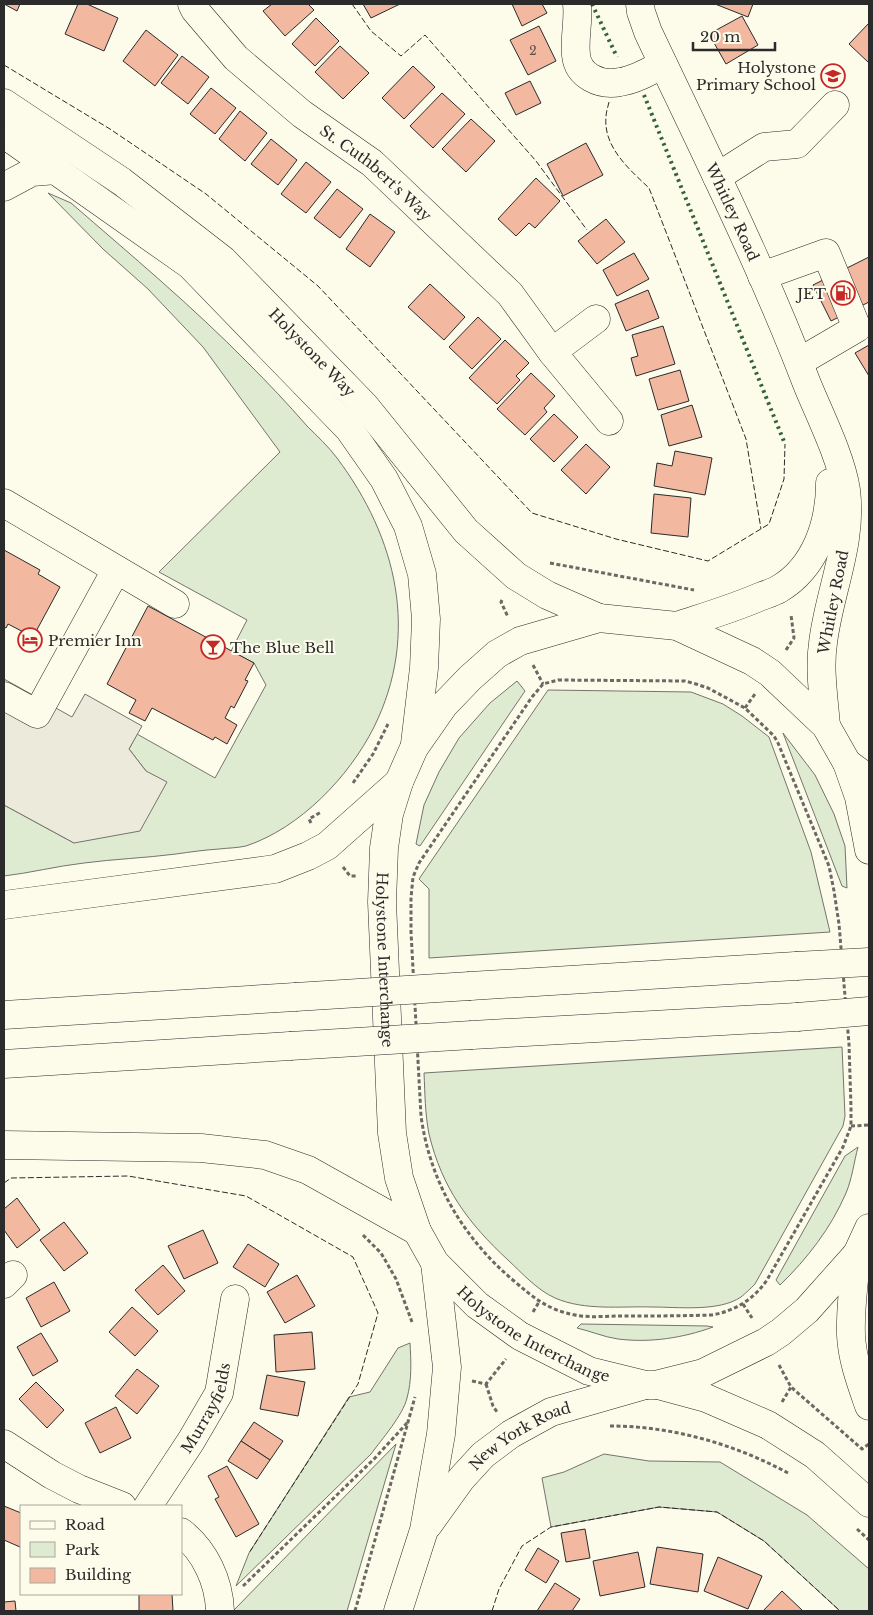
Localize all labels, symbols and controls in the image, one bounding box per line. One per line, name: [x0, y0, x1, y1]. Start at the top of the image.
scale bar: [693, 20, 776, 52]
text: 20 m: [700, 27, 740, 46]
house number: 2: [529, 43, 537, 58]
place label: Holystone Primary School: [696, 58, 816, 94]
school or university icon: Holystone Primary School: [820, 63, 846, 89]
street label: St. Cuthbert's Way: [317, 120, 436, 225]
street label: Whitley Road: [702, 159, 764, 264]
fuel station icon: JET: [830, 280, 856, 306]
place label: JET: [795, 284, 826, 303]
street label: Holystone Way: [265, 304, 360, 401]
street label: Whitley Road: [813, 548, 852, 657]
hotel icon: Premier Inn: [17, 627, 43, 653]
place label: Premier Inn: [48, 631, 142, 650]
bar icon: The Blue Bell: [200, 634, 226, 660]
place label: The Blue Bell: [230, 638, 335, 657]
street label: Holystone Interchange: [372, 872, 398, 1048]
street label: Holystone Interchange: [453, 1281, 612, 1385]
street label: Murrayfields: [176, 1361, 234, 1456]
street label: New York Road: [465, 1397, 573, 1474]
legend: [20, 1505, 182, 1595]
text: Road: [65, 1515, 105, 1534]
text: Park: [65, 1540, 101, 1559]
text: Building: [65, 1565, 132, 1584]

